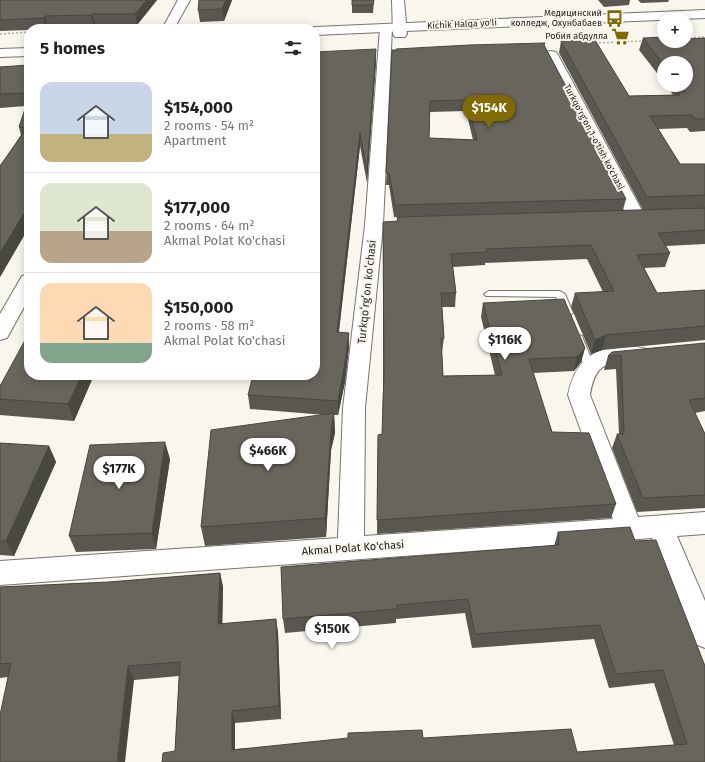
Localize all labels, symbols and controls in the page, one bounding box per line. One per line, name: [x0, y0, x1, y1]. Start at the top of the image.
place label: Медицинский колледж, Охунбабаев: [511, 8, 602, 28]
bus stop icon: Медицинский колледж, Охунбабаев: [605, 8, 625, 28]
map controls: [657, 12, 693, 92]
button: +: [657, 12, 693, 48]
street label: Kichik Halqa yo'li: [427, 17, 497, 31]
supermarket icon: Робия абдулла: [611, 26, 631, 46]
place label: Робия абдулла: [545, 31, 608, 41]
icon: filters: [282, 37, 304, 59]
text: 5 homes: [40, 38, 105, 59]
button: −: [657, 56, 693, 92]
street label: Turkqo'rg'on 1-o'tish ko'chasi: [562, 83, 626, 191]
pin: $154K: [461, 95, 517, 129]
text: $154,000: [164, 97, 233, 118]
icon: home: [72, 98, 120, 146]
text: $154K: [471, 100, 507, 115]
text: 2 rooms · 54 m²: [164, 118, 254, 133]
text: Apartment: [164, 133, 226, 148]
text: $177,000: [164, 197, 230, 218]
icon: home: [72, 199, 120, 247]
text: 2 rooms · 64 m²: [164, 218, 254, 233]
text: Akmal Polat Ko'chasi: [164, 233, 285, 248]
street label: Turkqoʻrgʻon koʻchasi: [355, 239, 379, 345]
text: $150,000: [164, 297, 233, 318]
icon: home: [72, 299, 120, 347]
text: 2 rooms · 58 m²: [164, 318, 254, 333]
pin: $116K: [477, 327, 533, 361]
text: $116K: [488, 332, 522, 347]
text: Akmal Polat Ko'chasi: [164, 333, 285, 348]
pin: $466K: [240, 438, 296, 472]
text: $466K: [249, 443, 287, 458]
pin: $177K: [91, 456, 147, 490]
text: $177K: [102, 461, 136, 476]
street label: Akmal Polat Ko'chasi: [301, 538, 405, 558]
pin: $150K: [304, 616, 360, 650]
text: $150K: [314, 621, 350, 636]

